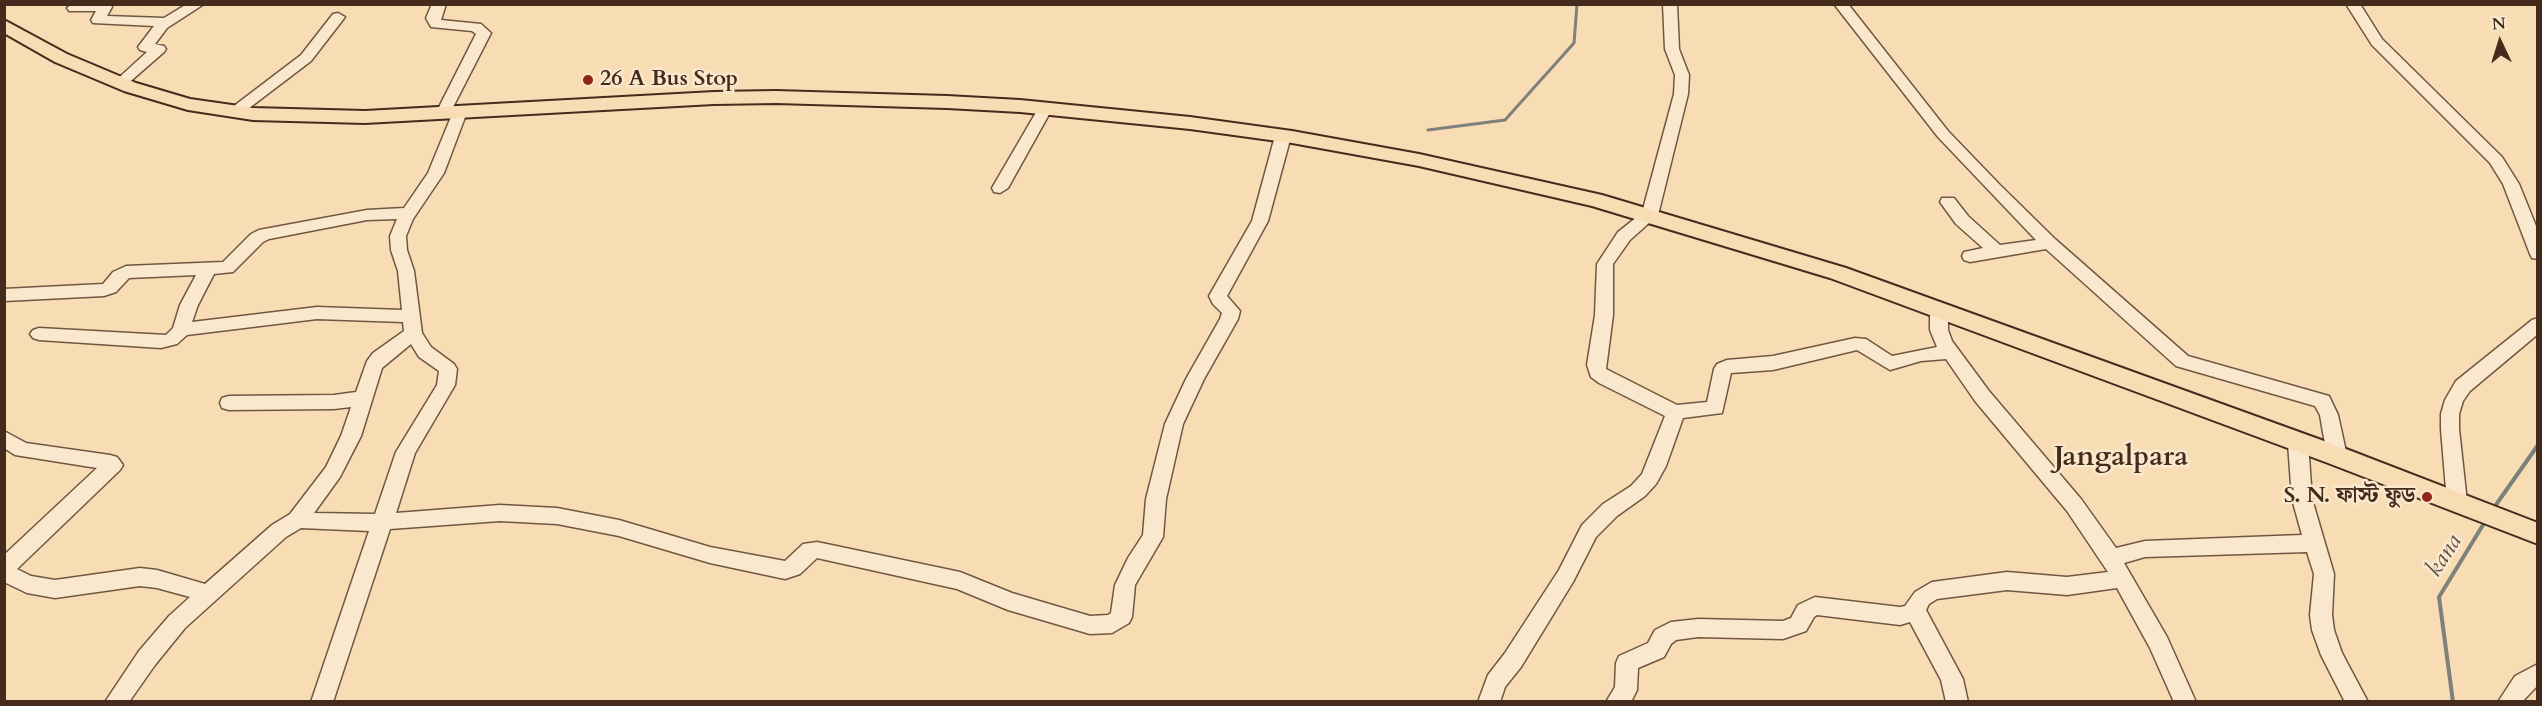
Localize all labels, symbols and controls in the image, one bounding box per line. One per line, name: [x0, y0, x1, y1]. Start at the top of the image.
north arrow: [2470, 12, 2530, 72]
text: N: [2491, 13, 2506, 36]
place label: 26 A Bus Stop: [600, 67, 738, 93]
marker: 26 A Bus Stop: [581, 73, 595, 87]
district label: Jangalpara: [2054, 442, 2188, 476]
place label: S. N. ফাস্ট ফুড: [2284, 484, 2415, 510]
marker: S. N. ফাস্ট ফুড: [2420, 490, 2434, 504]
water label: kana: [2421, 529, 2469, 583]

